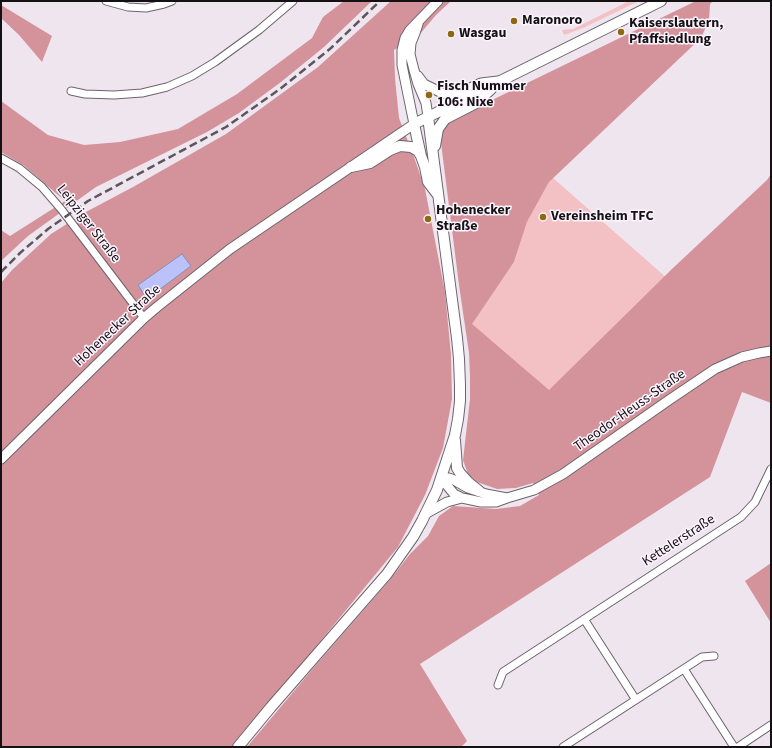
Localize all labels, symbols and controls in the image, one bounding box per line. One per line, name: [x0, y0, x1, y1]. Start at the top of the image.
place label: Maronoro: [522, 13, 582, 29]
marker: Maronoro: [509, 16, 519, 26]
place label: Kaiserslautern, Pfaffsiedlung: [629, 16, 723, 48]
place label: Wasgau: [459, 26, 506, 42]
marker: Kaiserslautern, Pfaffsiedlung: [616, 27, 626, 37]
marker: Wasgau: [446, 29, 456, 39]
place label: Fisch Nummer 106: Nixe: [437, 79, 526, 112]
marker: Fisch Nummer 106: Nixe: [424, 90, 434, 100]
street label: Leipziger Straße: [52, 182, 124, 266]
place label: Hohenecker Straße: [436, 203, 510, 236]
place label: Vereinsheim TFC: [551, 209, 654, 225]
marker: Vereinsheim TFC: [538, 212, 548, 222]
marker: Hohenecker Straße: [423, 214, 433, 224]
street label: Hohenecker Straße: [71, 282, 165, 370]
street label: Theodor-Heuss-Straße: [571, 366, 689, 456]
street label: Kettelerstraße: [640, 511, 718, 571]

